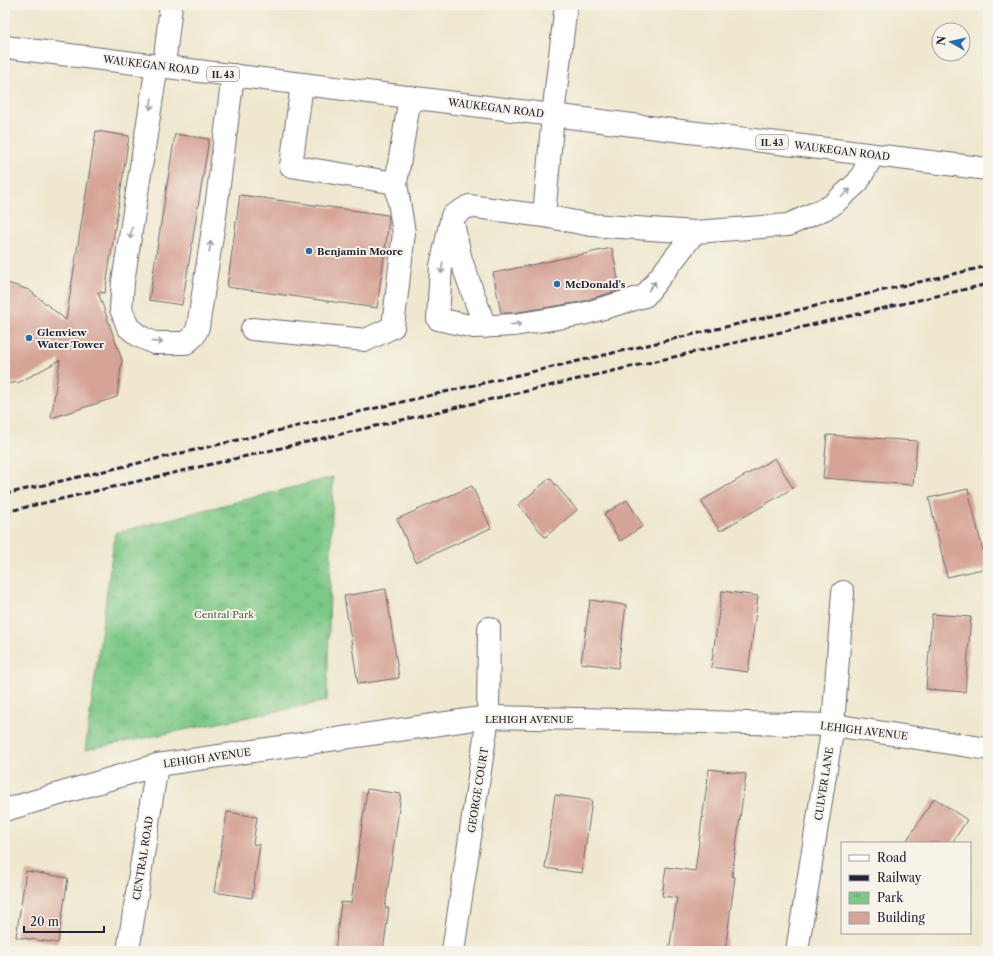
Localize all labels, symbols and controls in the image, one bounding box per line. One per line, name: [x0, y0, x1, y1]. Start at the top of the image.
north arrow: [931, 22, 971, 62]
text: N: [934, 34, 949, 46]
street label: WAUKEGAN ROAD: [101, 53, 200, 77]
road number: IL 43: [207, 67, 239, 81]
street label: WAUKEGAN ROAD: [446, 96, 545, 120]
one-way arrow: [147, 97, 155, 110]
road number: IL 43: [756, 135, 788, 149]
street label: WAUKEGAN ROAD: [792, 139, 891, 163]
one-way arrow: [841, 188, 851, 197]
one-way arrow: [127, 226, 135, 239]
one-way arrow: [206, 241, 214, 254]
place label: Benjamin Moore: [317, 245, 403, 258]
marker: Benjamin Moore: [304, 246, 314, 256]
one-way arrow: [438, 261, 445, 274]
place label: McDonald's: [565, 278, 626, 291]
marker: McDonald's: [552, 279, 562, 289]
one-way arrow: [648, 281, 657, 292]
one-way arrow: [510, 320, 523, 328]
place label: Glenview Water Tower: [36, 326, 104, 351]
marker: Glenview Water Tower: [24, 333, 34, 343]
one-way arrow: [151, 338, 164, 346]
park label: Central Park: [194, 608, 255, 621]
street label: LEHIGH AVENUE: [485, 713, 573, 726]
street label: LEHIGH AVENUE: [819, 719, 909, 743]
street label: LEHIGH AVENUE: [162, 745, 252, 771]
street label: GEORGE COURT: [465, 746, 491, 834]
street label: CULVER LANE: [812, 746, 836, 822]
street label: CENTRAL ROAD: [130, 815, 156, 901]
legend: [841, 842, 971, 934]
text: Road: [877, 850, 907, 865]
text: Railway: [877, 870, 922, 885]
text: Park: [877, 890, 904, 905]
scale bar: [24, 908, 104, 934]
text: Building: [877, 910, 925, 925]
text: 20 m: [30, 914, 59, 929]

